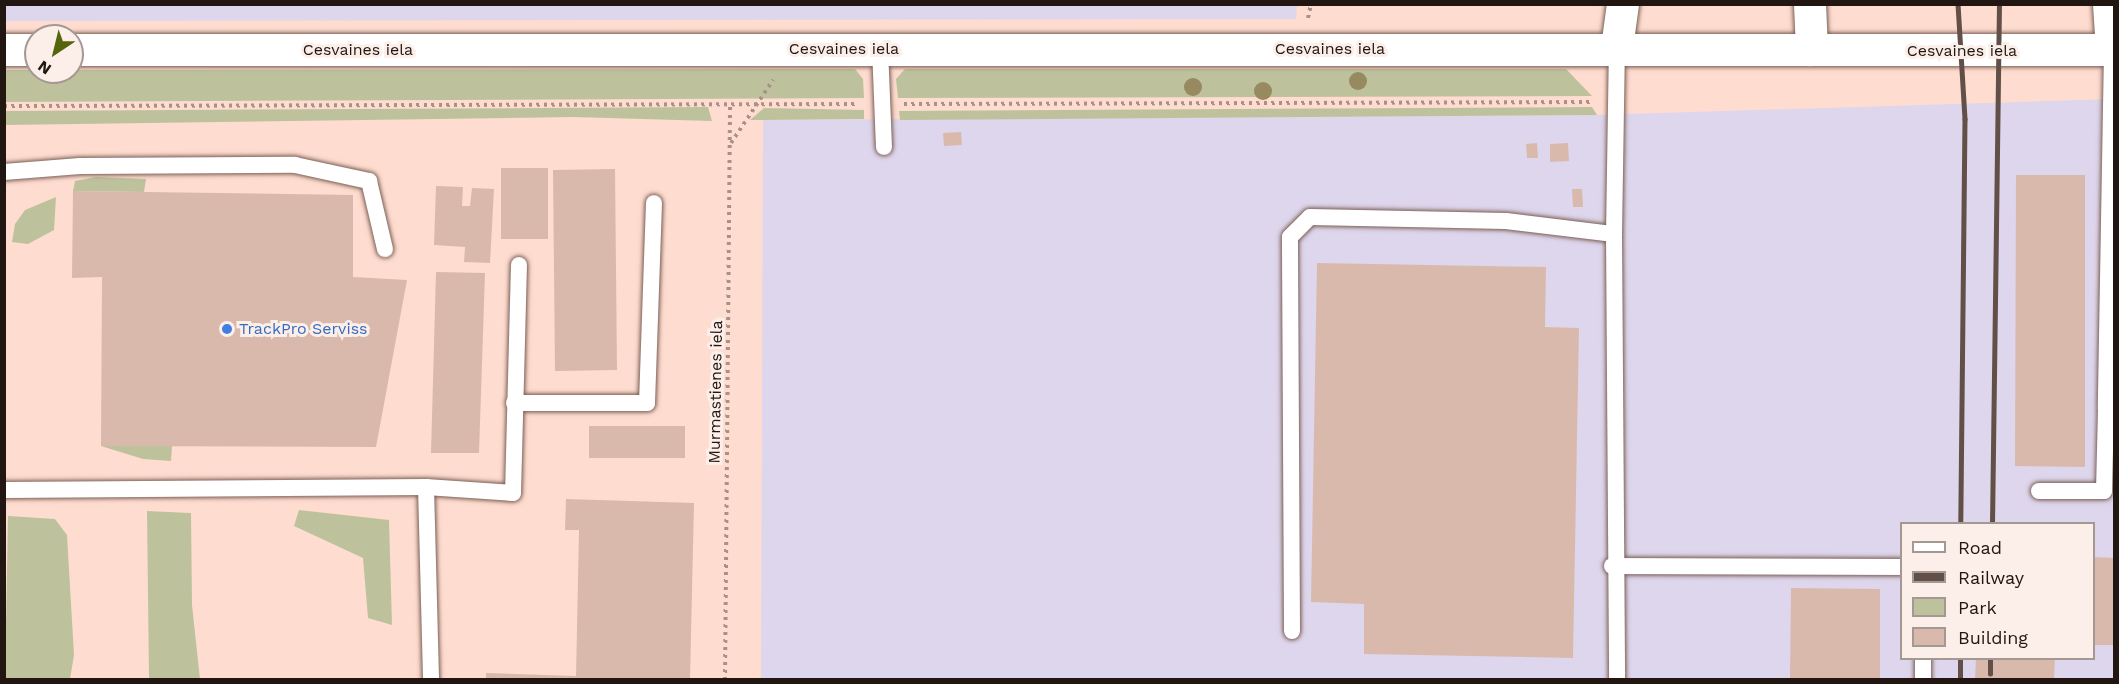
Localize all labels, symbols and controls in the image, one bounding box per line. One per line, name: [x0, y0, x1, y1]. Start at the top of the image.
north arrow: [24, 24, 84, 84]
street label: Cesvaines iela: [789, 39, 899, 59]
street label: Cesvaines iela: [1275, 39, 1385, 59]
street label: Cesvaines iela: [303, 40, 413, 60]
street label: Cesvaines iela: [1907, 41, 2017, 61]
text: N: [34, 56, 55, 79]
place label: TrackPro Serviss: [239, 319, 367, 339]
street label: Murmastienes iela: [705, 320, 727, 464]
marker: TrackPro Serviss: [220, 322, 234, 336]
legend: [1900, 522, 2095, 660]
text: Road: [1958, 537, 2002, 558]
text: Railway: [1958, 567, 2024, 588]
text: Park: [1958, 597, 1997, 618]
text: Building: [1958, 627, 2028, 648]

